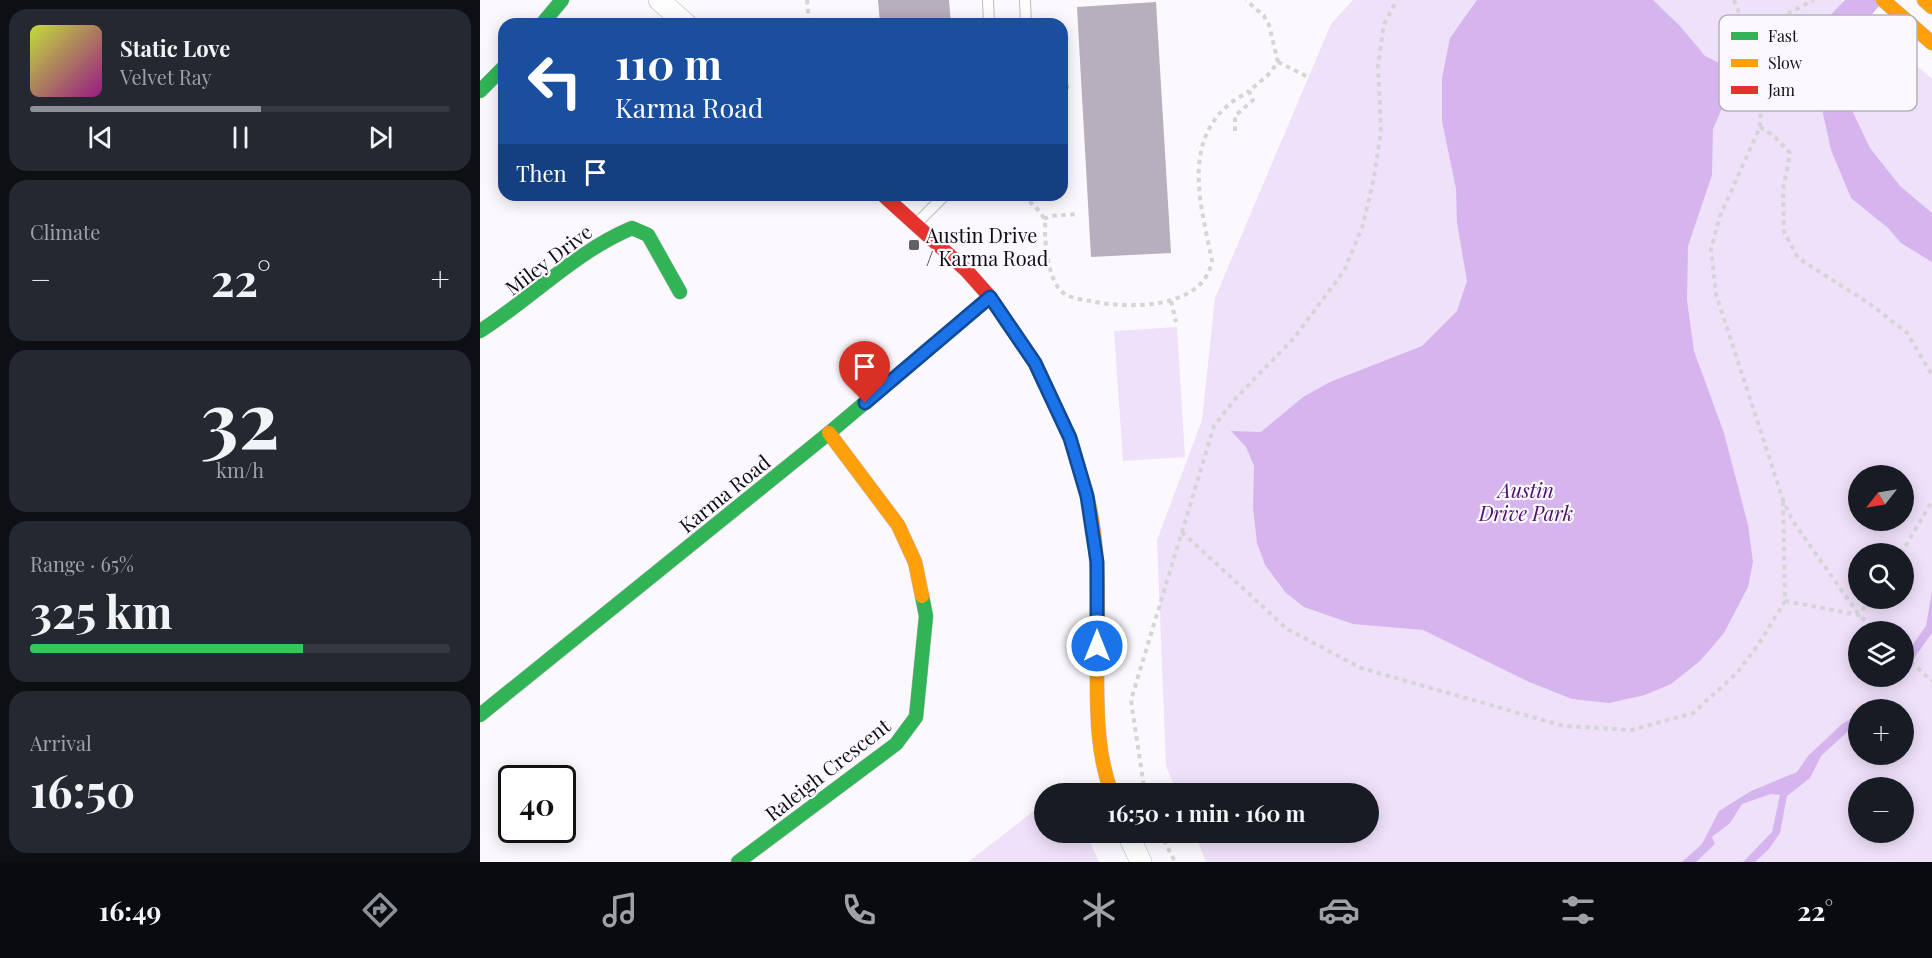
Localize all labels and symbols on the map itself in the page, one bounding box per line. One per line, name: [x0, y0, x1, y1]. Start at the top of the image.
legend: [1719, 15, 1917, 111]
text: Fast: [1768, 25, 1798, 46]
text: Slow: [1768, 52, 1803, 73]
text: Jam: [1767, 79, 1795, 100]
street label: Miley Drive: [499, 217, 597, 301]
place label: Austin Drive / Karma Road: [925, 221, 1049, 271]
marker: Austin Drive / Karma Road: [907, 238, 921, 252]
pin: [839, 341, 890, 403]
street label: Karma Road: [673, 448, 776, 538]
north arrow: [1848, 465, 1914, 531]
park label: Austin Drive Park: [1478, 476, 1573, 526]
position arrow: [1065, 614, 1129, 678]
street label: Raleigh Crescent: [759, 711, 896, 826]
speed limit sign: 40: [498, 765, 576, 843]

